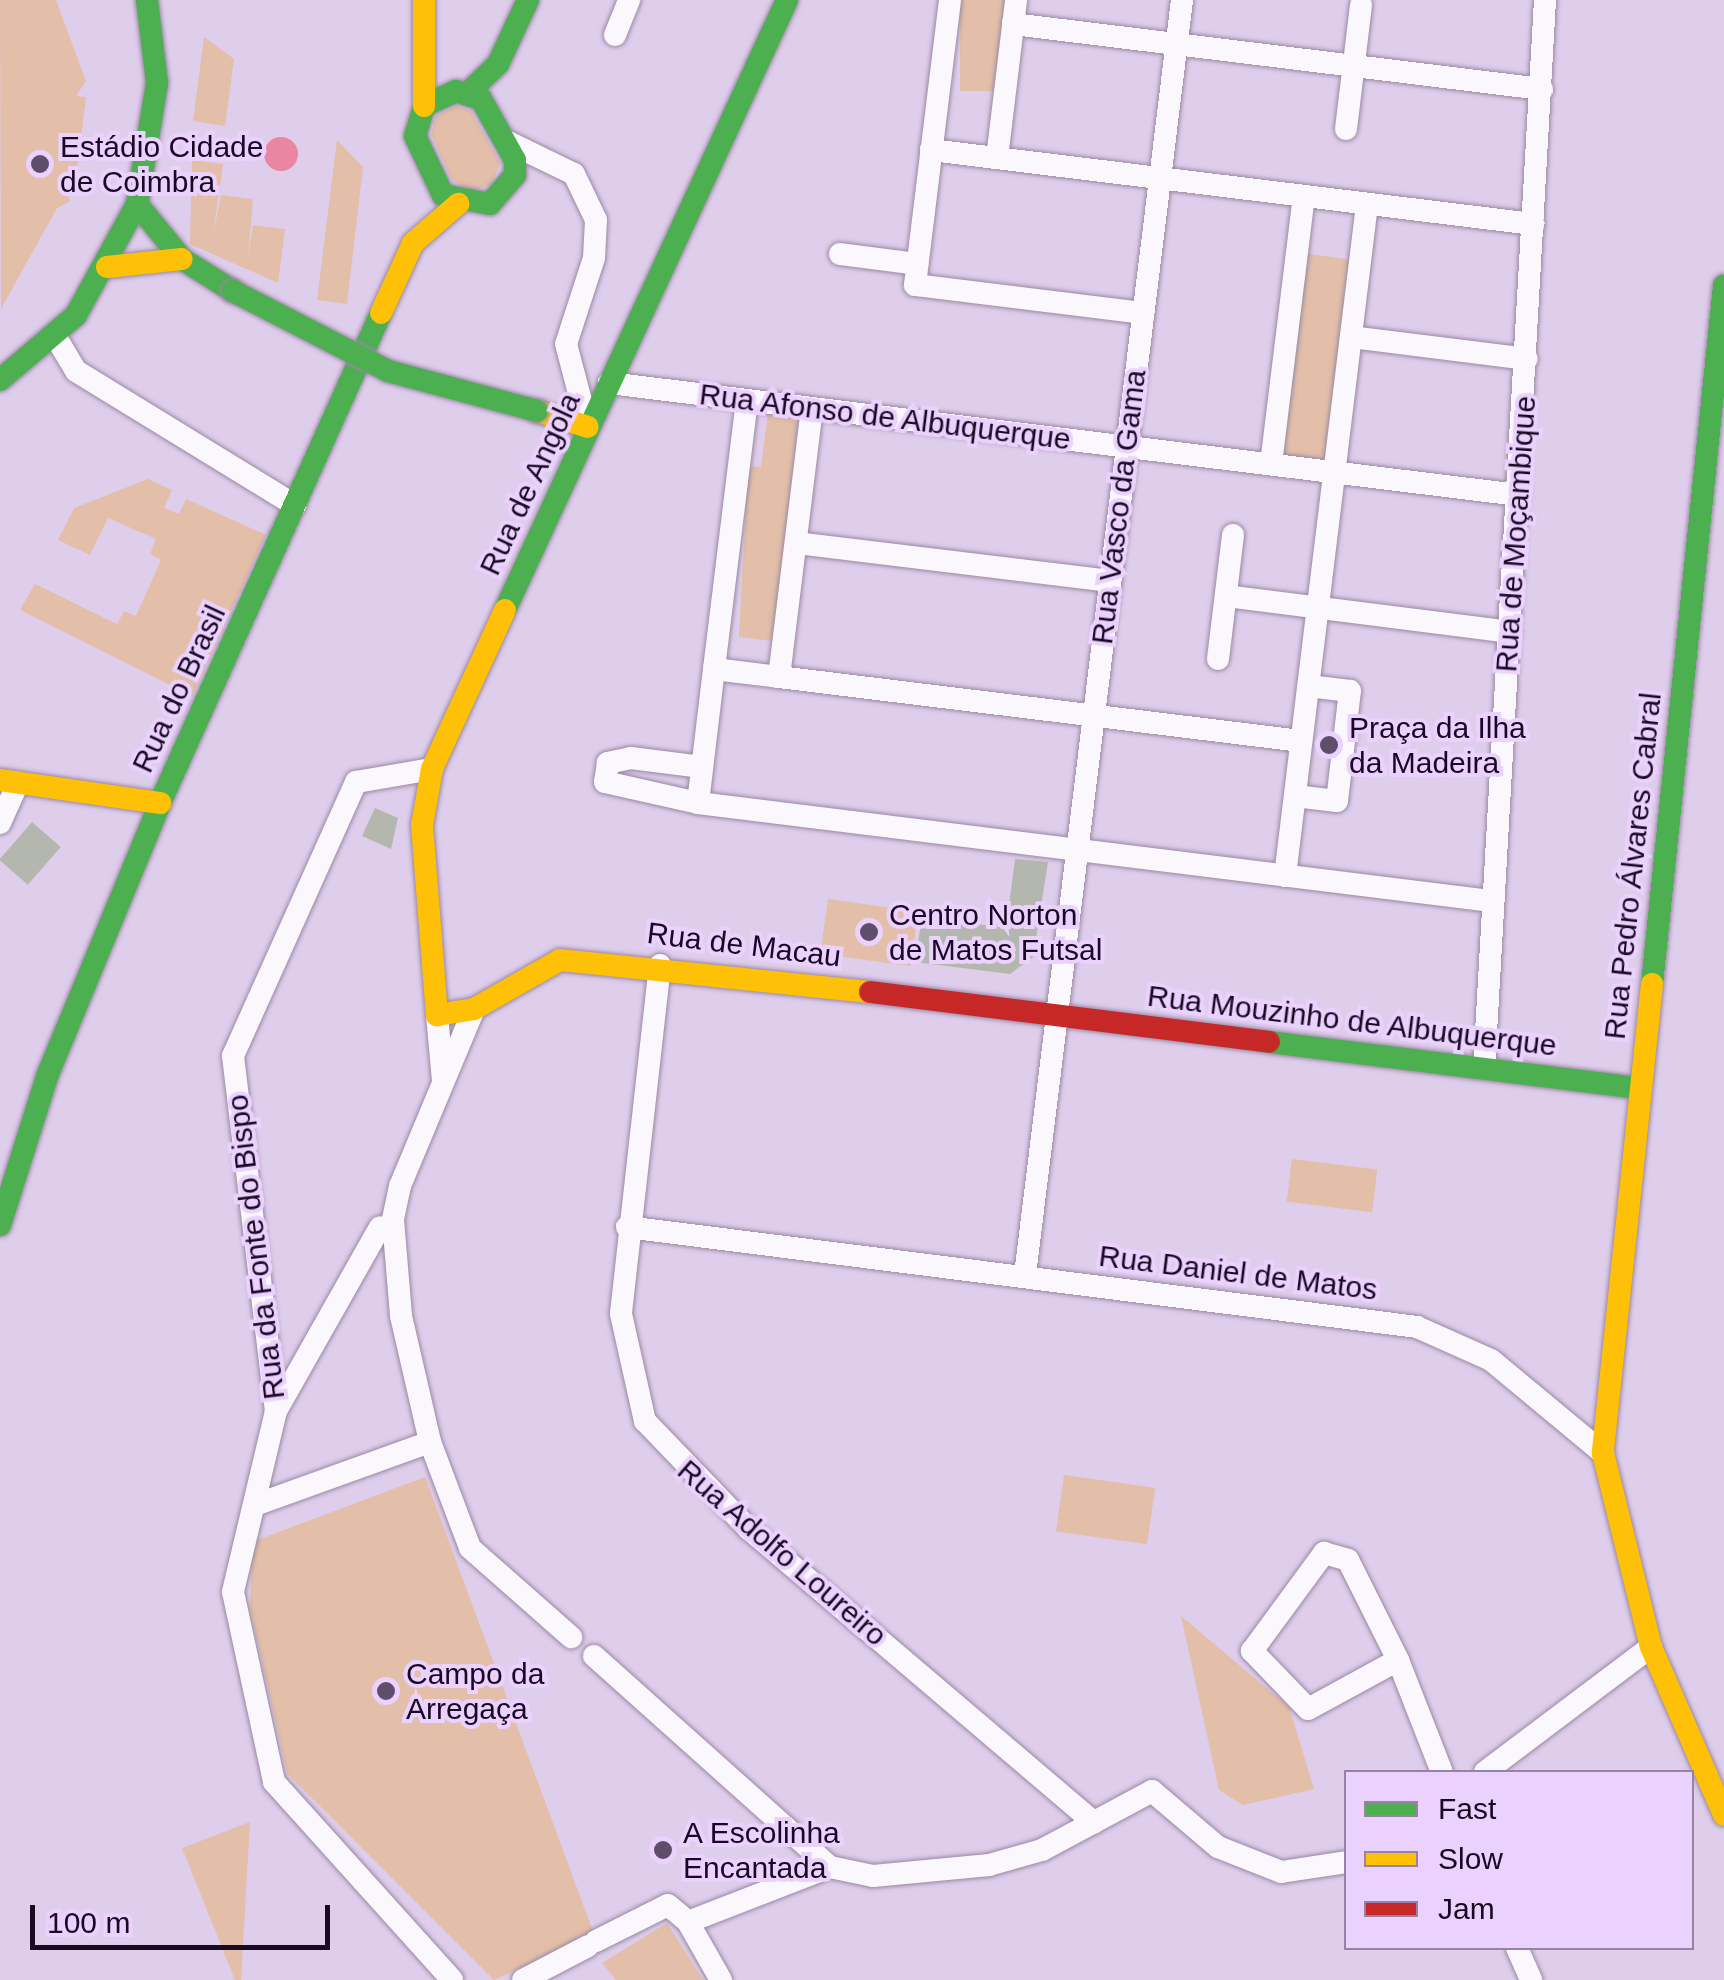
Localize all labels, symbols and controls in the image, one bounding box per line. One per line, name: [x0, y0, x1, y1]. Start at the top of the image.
place label: Estádio Cidade de Coimbra: [60, 129, 263, 200]
marker: Estádio Cidade de Coimbra: [29, 153, 51, 175]
street label: Rua Vasco da Gama: [1084, 368, 1154, 646]
street label: Rua Afonso de Albuquerque: [696, 376, 1074, 458]
street label: Rua de Angola: [472, 386, 588, 582]
street label: Rua de Moçambique: [1488, 395, 1544, 673]
street label: Rua do Brasil: [125, 600, 233, 778]
street label: Rua Pedro Álvares Cabral: [1597, 691, 1669, 1041]
place label: Praça da Ilha da Madeira: [1349, 710, 1526, 780]
marker: Praça da Ilha da Madeira: [1318, 734, 1340, 756]
place label: Centro Norton de Matos Futsal: [889, 897, 1102, 968]
street label: Rua de Macau: [645, 915, 843, 975]
marker: Centro Norton de Matos Futsal: [858, 921, 880, 943]
street label: Rua Mouzinho de Albuquerque: [1145, 978, 1559, 1064]
street label: Rua da Fonte do Bispo: [219, 1093, 293, 1401]
street label: Rua Daniel de Matos: [1097, 1238, 1379, 1308]
street label: Rua Adolfo Loureiro: [669, 1452, 895, 1654]
place label: Campo da Arregaça: [406, 1656, 544, 1726]
marker: Campo da Arregaça: [375, 1680, 397, 1702]
legend: [1344, 1770, 1694, 1950]
text: Fast: [1438, 1792, 1496, 1825]
place label: A Escolinha Encantada: [683, 1815, 841, 1886]
marker: A Escolinha Encantada: [652, 1839, 674, 1861]
text: Slow: [1438, 1842, 1503, 1875]
scale bar: [35, 1885, 335, 1947]
text: Jam: [1438, 1892, 1495, 1925]
text: 100 m: [47, 1906, 130, 1939]

